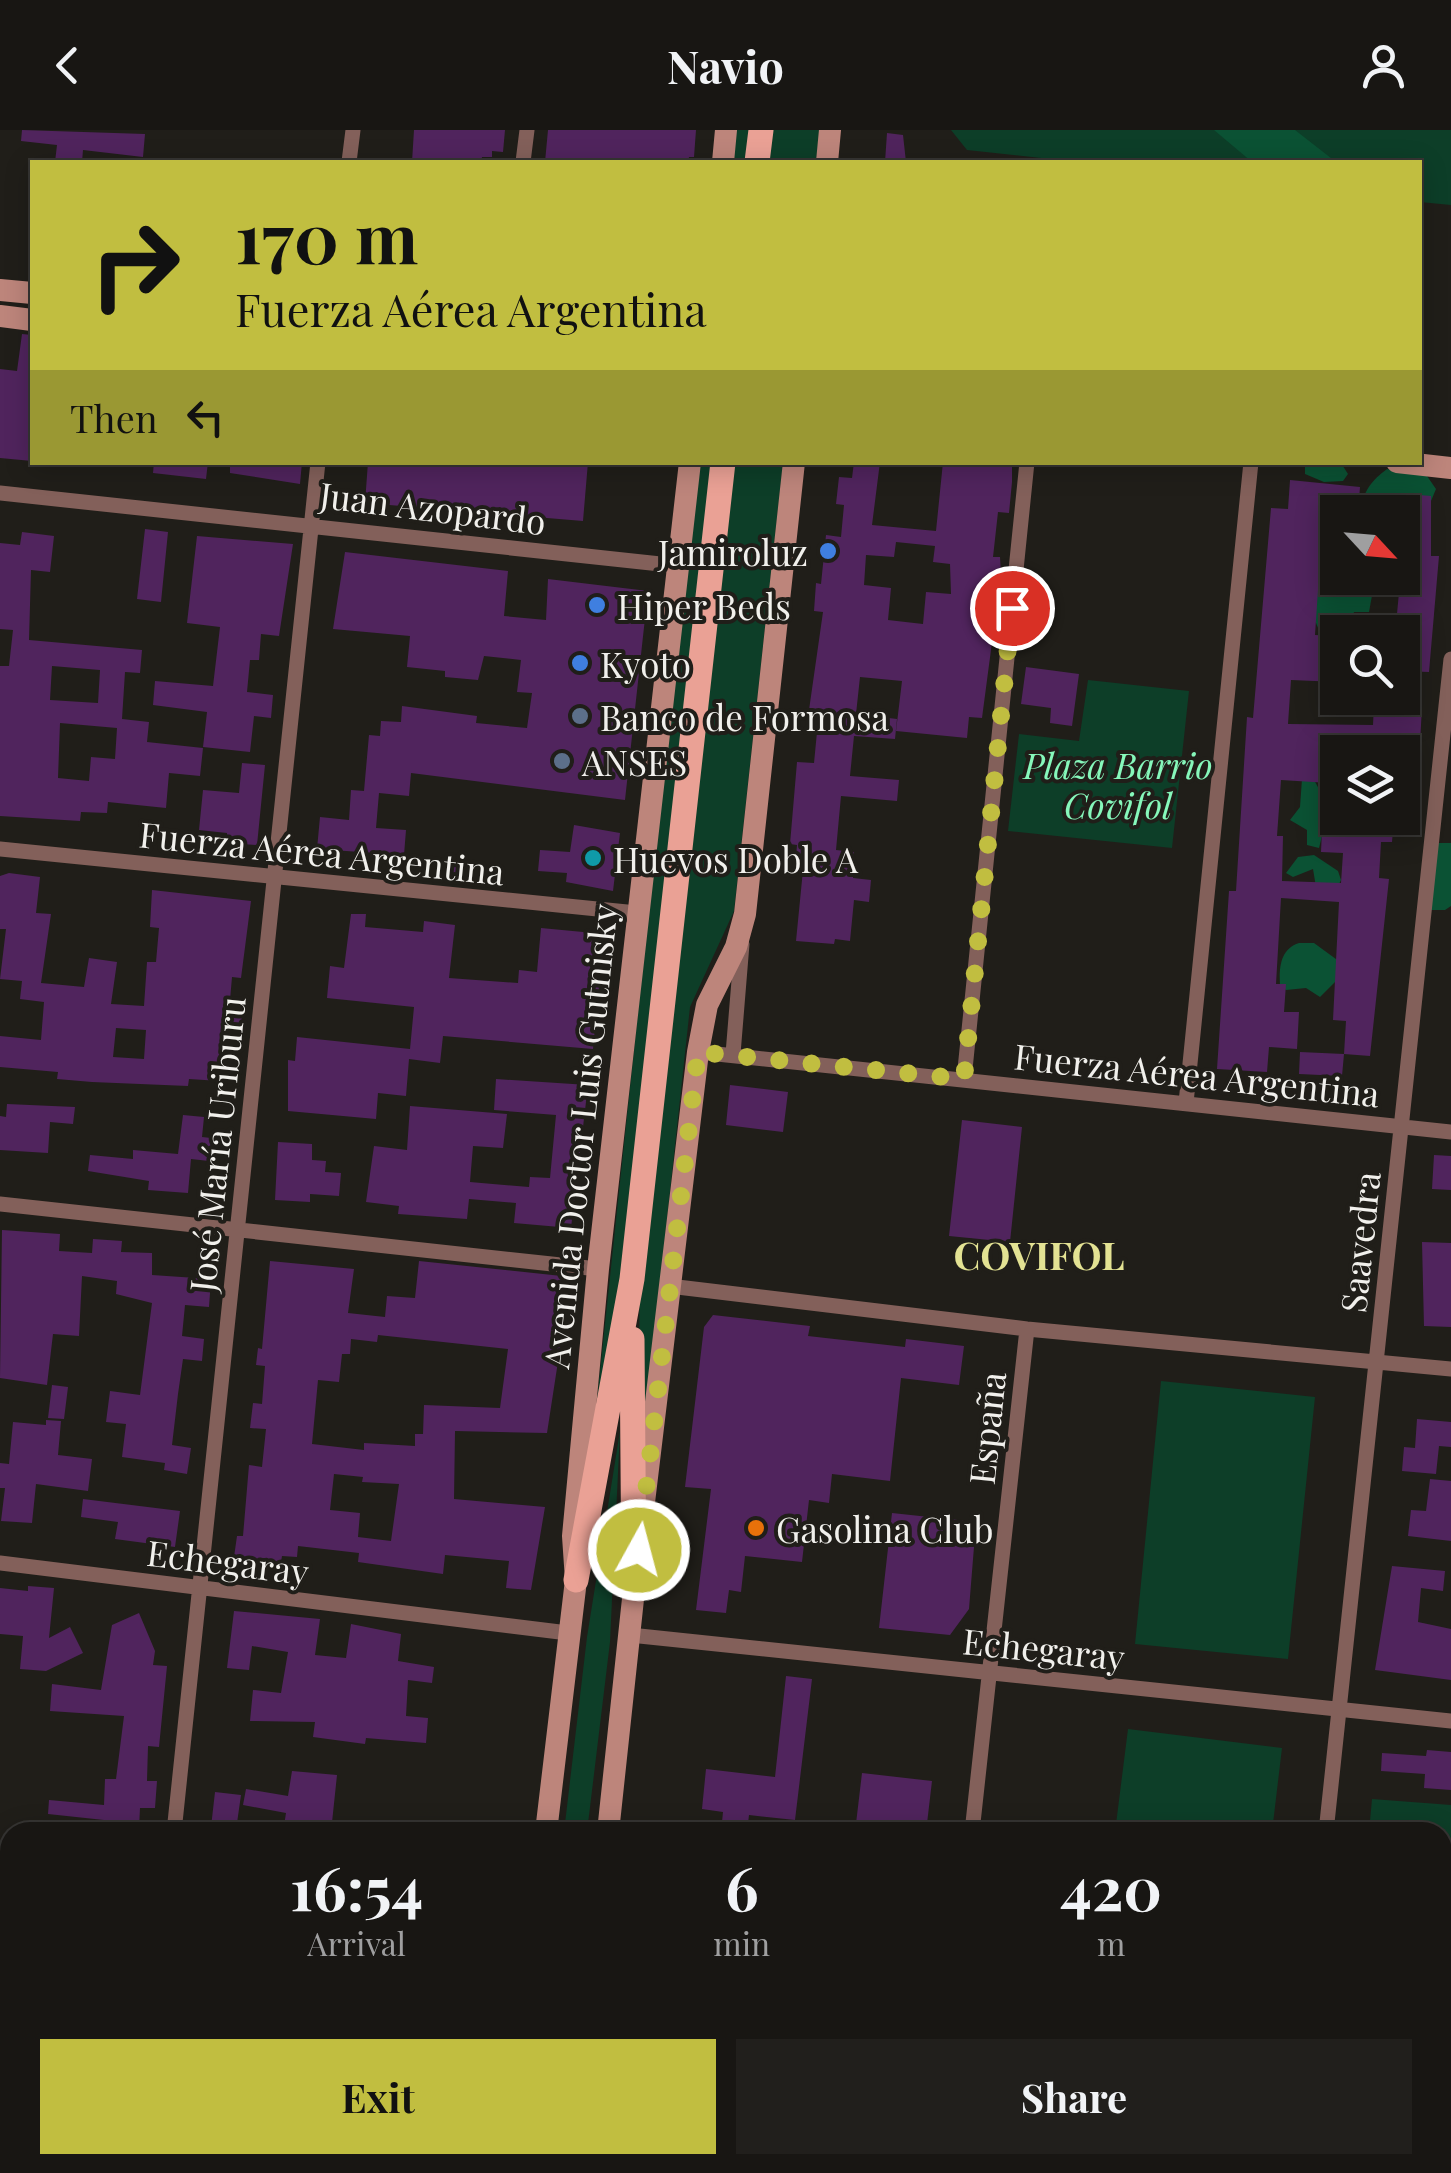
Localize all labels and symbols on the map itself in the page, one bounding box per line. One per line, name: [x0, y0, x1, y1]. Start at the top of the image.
street label: Juan Azopardo: [316, 470, 549, 544]
north arrow: [1320, 495, 1420, 595]
place label: Jamiroluz: [657, 528, 808, 575]
marker: Jamiroluz: [817, 540, 839, 562]
pin: [970, 566, 1055, 651]
place label: Hiper Beds: [617, 582, 791, 629]
marker: Hiper Beds: [586, 594, 608, 616]
place label: Kyoto: [600, 640, 691, 687]
marker: Kyoto: [569, 652, 591, 674]
place label: Banco de Formosa: [600, 693, 890, 740]
marker: Banco de Formosa: [569, 705, 591, 727]
place label: ANSES: [581, 738, 687, 785]
park label: Plaza Barrio Covifol: [1021, 741, 1213, 828]
marker: ANSES: [551, 750, 573, 772]
street label: Fuerza Aérea Argentina: [137, 809, 507, 895]
place label: Huevos Doble A: [613, 835, 859, 882]
marker: Huevos Doble A: [582, 847, 604, 869]
street label: Avenida Doctor Luis Gutnisky: [531, 901, 627, 1372]
street label: José María Uriburu: [177, 994, 255, 1295]
street label: Fuerza Aérea Argentina: [1012, 1031, 1382, 1117]
street label: Saavedra: [1328, 1169, 1390, 1315]
district label: COVIFOL: [953, 1229, 1125, 1280]
street label: España: [957, 1369, 1015, 1487]
position arrow: [587, 1498, 691, 1602]
place label: Gasolina Club: [776, 1505, 993, 1552]
marker: Gasolina Club: [745, 1517, 767, 1539]
street label: Echegaray: [144, 1528, 312, 1594]
street label: Echegaray: [961, 1616, 1128, 1680]

